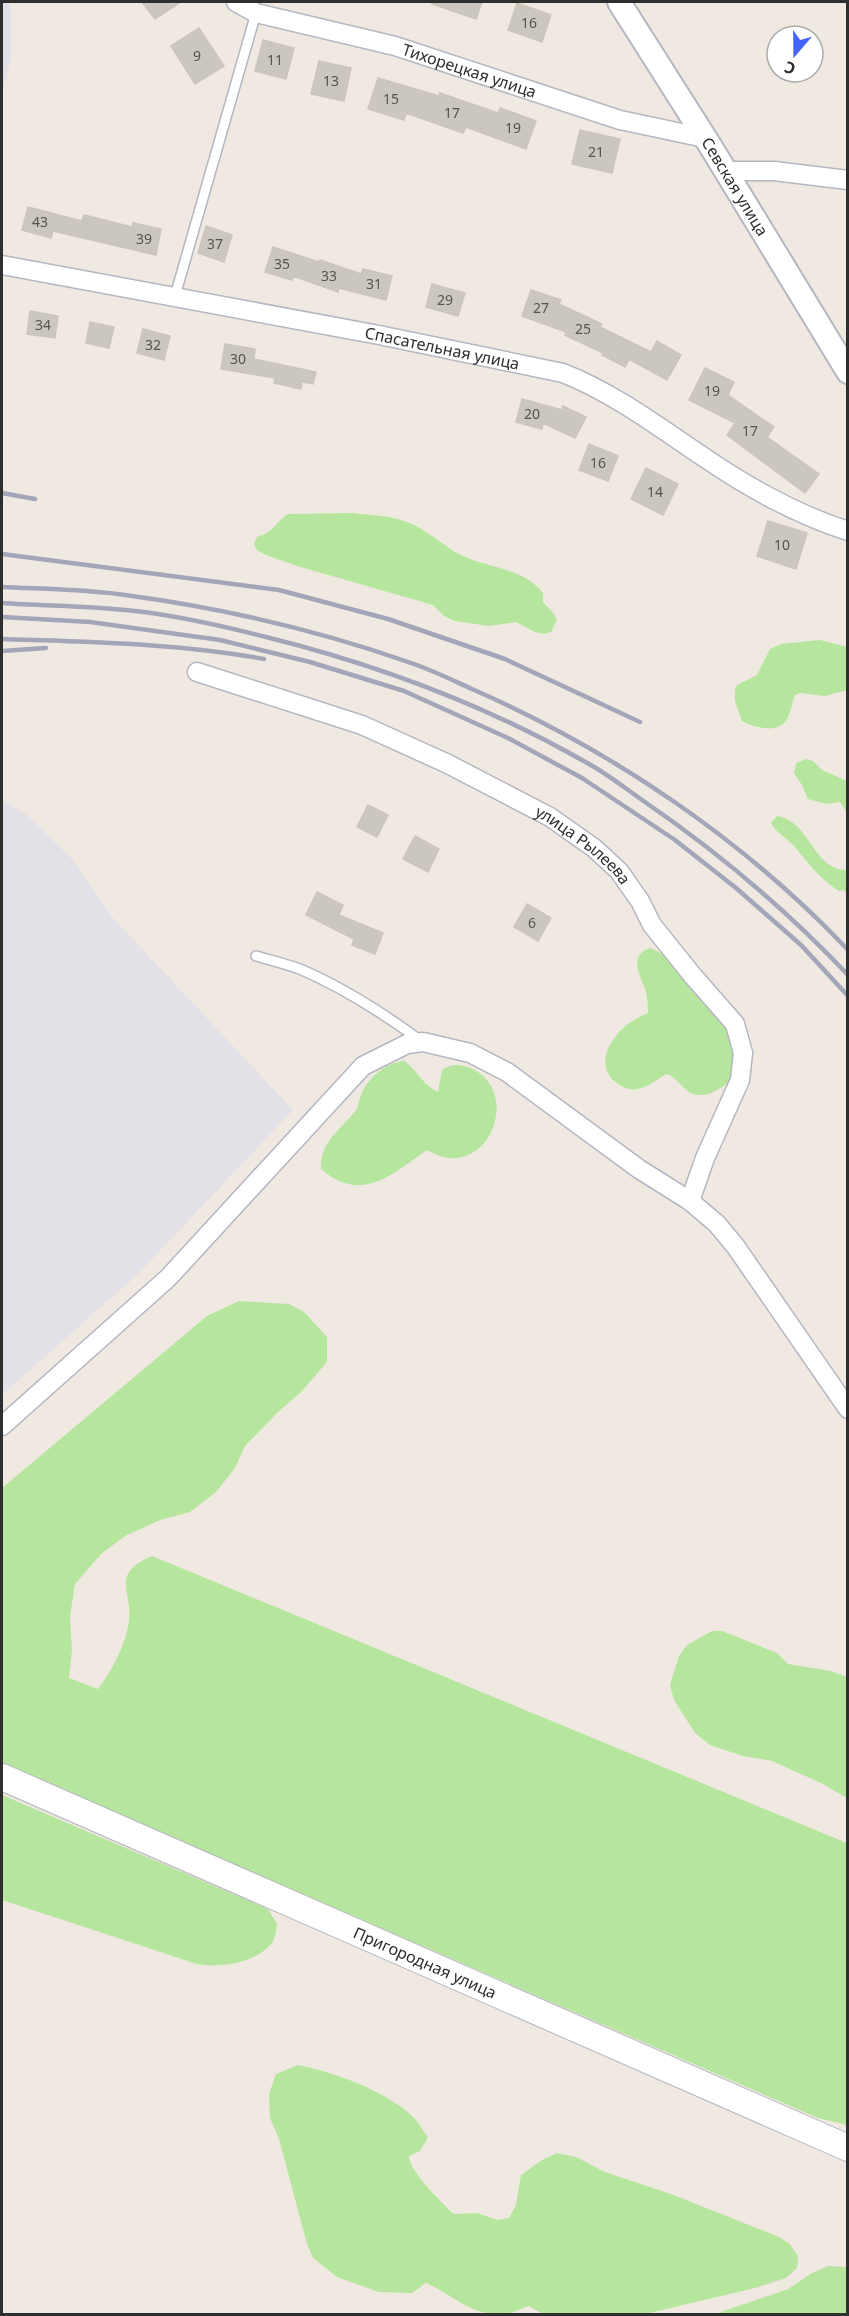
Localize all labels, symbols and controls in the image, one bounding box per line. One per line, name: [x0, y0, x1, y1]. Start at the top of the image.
house number: 16: [521, 13, 537, 32]
north arrow: [765, 24, 825, 84]
street label: Тихорецкая улица: [399, 38, 539, 103]
house number: 9: [193, 46, 201, 65]
house number: 11: [267, 50, 283, 69]
text: С: [781, 56, 798, 80]
house number: 13: [323, 71, 339, 90]
house number: 15: [383, 89, 399, 108]
house number: 17: [444, 103, 460, 122]
house number: 19: [505, 118, 521, 137]
street label: Севская улица: [697, 133, 774, 240]
house number: 21: [588, 142, 604, 161]
house number: 43: [32, 212, 48, 231]
house number: 39: [136, 229, 152, 248]
house number: 37: [207, 234, 223, 253]
house number: 35: [274, 254, 290, 273]
house number: 33: [321, 266, 337, 285]
house number: 31: [366, 274, 382, 293]
house number: 29: [437, 290, 453, 309]
house number: 27: [533, 298, 549, 317]
house number: 34: [35, 315, 51, 334]
house number: 25: [575, 319, 591, 338]
street label: Спасательная улица: [363, 322, 521, 375]
house number: 32: [145, 335, 161, 354]
house number: 30: [230, 349, 246, 368]
house number: 19: [704, 381, 720, 400]
house number: 20: [524, 404, 540, 423]
house number: 17: [742, 421, 758, 440]
house number: 16: [590, 453, 606, 472]
house number: 14: [647, 482, 663, 501]
house number: 10: [774, 535, 790, 554]
street label: улица Рылеева: [532, 800, 636, 889]
house number: 6: [528, 913, 536, 932]
street label: Пригородная улица: [350, 1922, 500, 2004]

